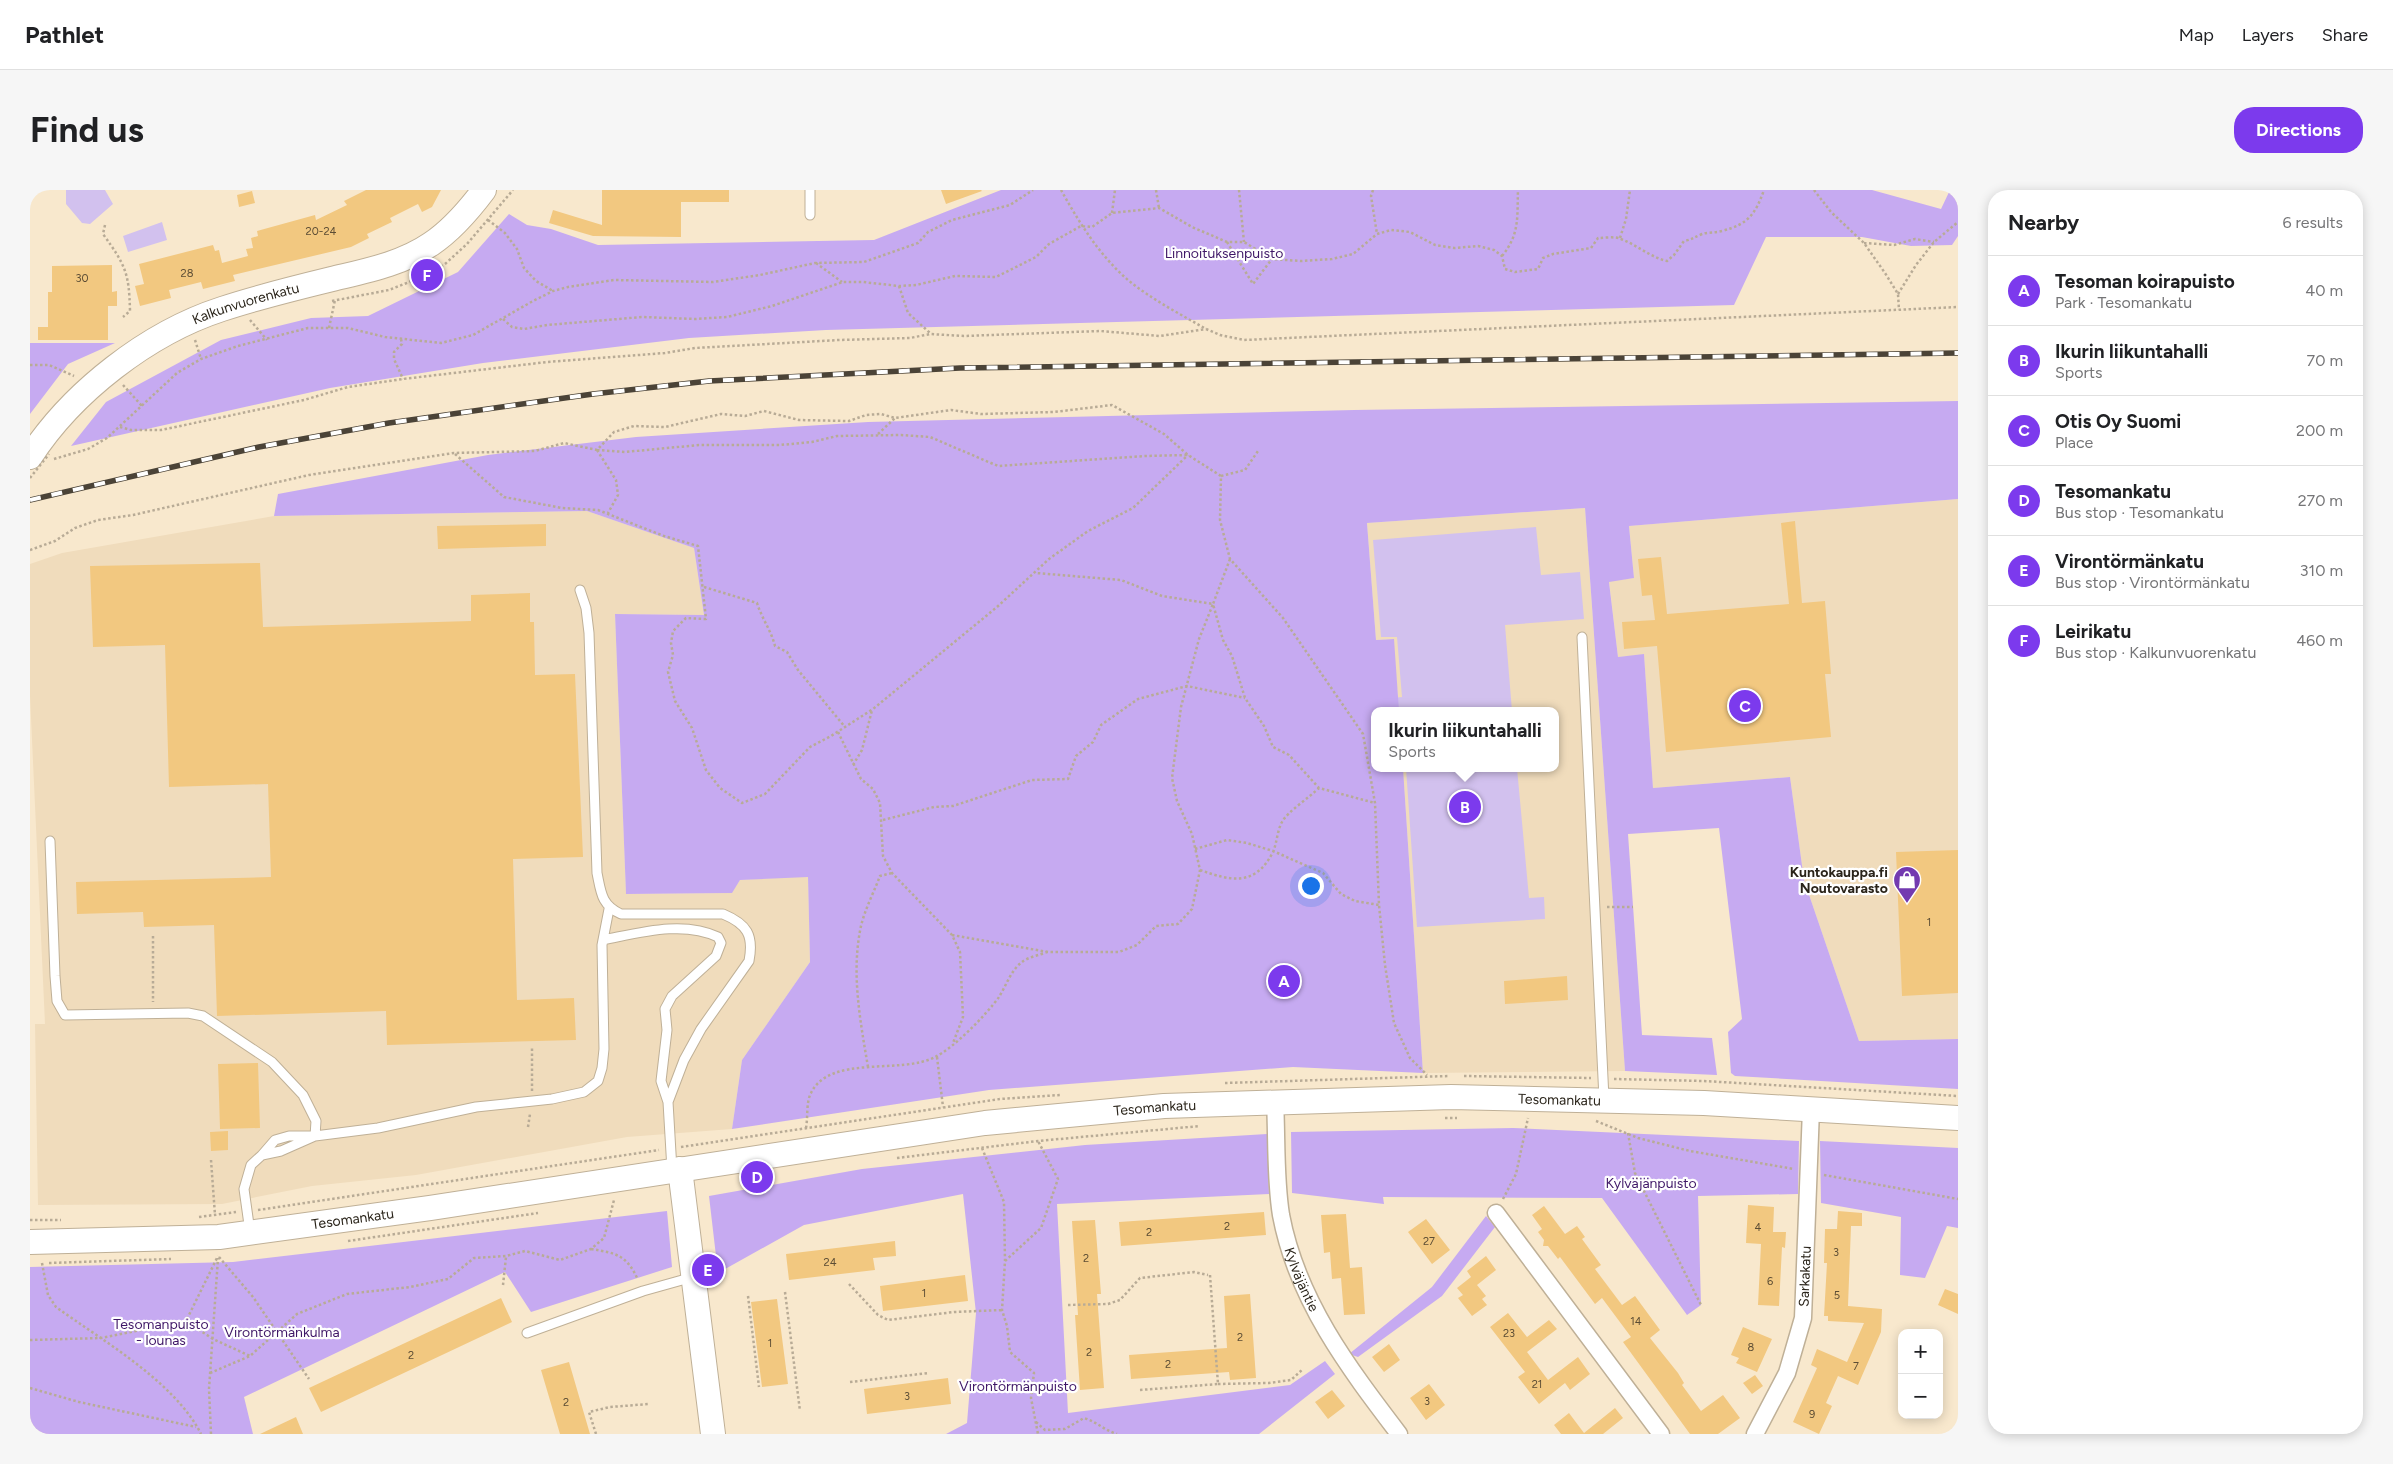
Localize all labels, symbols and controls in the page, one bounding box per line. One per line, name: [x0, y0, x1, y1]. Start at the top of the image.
text: Pathlet: [25, 20, 104, 49]
text: Map: [2179, 24, 2214, 46]
text: Layers: [2242, 24, 2294, 46]
text: Share: [2322, 24, 2368, 46]
button: Directions: [2234, 107, 2363, 153]
text: Find us: [30, 109, 144, 151]
text: Nearby: [2008, 210, 2079, 235]
text: 6 results: [2282, 213, 2343, 232]
house number: 20-24: [306, 225, 337, 238]
park label: Linnoituksenpuisto: [1165, 245, 1283, 262]
pin: F: [411, 256, 443, 294]
house number: 28: [181, 267, 194, 280]
text: Tesoman koirapuisto: [2055, 270, 2235, 293]
house number: 30: [75, 272, 89, 285]
street label: Kalkunvuorenkatu: [189, 279, 301, 328]
text: A: [2018, 281, 2030, 300]
text: 40 m: [2305, 281, 2343, 300]
text: Park · Tesomankatu: [2055, 293, 2192, 312]
text: Ikurin liikuntahalli: [2055, 340, 2208, 363]
text: B: [2019, 351, 2029, 370]
text: 70 m: [2307, 351, 2343, 370]
text: Sports: [2055, 363, 2102, 382]
text: Otis Oy Suomi: [2055, 410, 2181, 433]
text: C: [2018, 421, 2030, 440]
text: 200 m: [2296, 421, 2343, 440]
text: Place: [2055, 433, 2093, 452]
text: Tesomankatu: [2055, 480, 2171, 503]
text: D: [2018, 491, 2030, 510]
text: 270 m: [2298, 491, 2343, 510]
text: Bus stop · Tesomankatu: [2055, 503, 2224, 522]
text: Virontörmänkatu: [2055, 550, 2204, 573]
text: E: [2019, 561, 2029, 580]
text: 310 m: [2300, 561, 2343, 580]
text: Bus stop · Virontörmänkatu: [2055, 573, 2250, 592]
text: Leirikatu: [2055, 620, 2131, 643]
text: F: [2020, 631, 2028, 650]
text: 460 m: [2296, 631, 2343, 650]
text: Bus stop · Kalkunvuorenkatu: [2055, 643, 2256, 662]
pin: C: [1729, 687, 1761, 725]
popup: [1371, 707, 1559, 772]
text: Ikurin liikuntahalli: [1388, 719, 1542, 742]
text: Sports: [1388, 742, 1436, 761]
pin: B: [1449, 788, 1481, 826]
place label: Kuntokauppa.fi Noutovarasto: [1790, 864, 1888, 897]
shop icon: Kuntokauppa.fi Noutovarasto: [1892, 865, 1922, 904]
your location: [1298, 873, 1324, 899]
house number: 1: [1927, 916, 1931, 929]
pin: A: [1268, 962, 1300, 1000]
street label: Tesomankatu: [1518, 1090, 1601, 1109]
street label: Tesomankatu: [1113, 1096, 1196, 1119]
pin: D: [741, 1158, 773, 1196]
park label: Kylväjänpuisto: [1605, 1175, 1697, 1192]
street label: Tesomankatu: [310, 1205, 395, 1233]
house number: 2: [1224, 1220, 1230, 1233]
house number: 4: [1755, 1221, 1762, 1234]
house number: 2: [1146, 1226, 1152, 1239]
house number: 27: [1423, 1235, 1435, 1248]
street label: Kylväjäntie: [1281, 1245, 1323, 1315]
street label: Sarkakatu: [1795, 1245, 1814, 1307]
house number: 3: [1833, 1246, 1839, 1259]
pin: E: [692, 1251, 724, 1289]
house number: 2: [1083, 1252, 1089, 1265]
house number: 24: [824, 1256, 837, 1269]
house number: 6: [1767, 1275, 1773, 1288]
house number: 1: [922, 1287, 926, 1300]
house number: 5: [1834, 1289, 1840, 1302]
house number: 14: [1630, 1315, 1642, 1328]
park label: Tesomanpuisto - lounas: [113, 1316, 209, 1349]
park label: Virontörmänkulma: [224, 1324, 340, 1341]
house number: 23: [1503, 1327, 1515, 1340]
map controls: [1898, 1329, 1943, 1419]
button: +: [1898, 1329, 1943, 1374]
house number: 2: [1237, 1331, 1243, 1344]
house number: 1: [768, 1337, 772, 1350]
house number: 8: [1748, 1341, 1755, 1354]
house number: 2: [1086, 1346, 1092, 1359]
house number: 2: [408, 1349, 414, 1362]
house number: 2: [1165, 1358, 1171, 1371]
house number: 7: [1853, 1360, 1859, 1373]
button: −: [1898, 1374, 1943, 1419]
park label: Virontörmänpuisto: [959, 1378, 1077, 1395]
house number: 21: [1532, 1378, 1542, 1391]
house number: 3: [904, 1390, 910, 1403]
house number: 3: [1424, 1395, 1430, 1408]
house number: 2: [563, 1396, 569, 1409]
house number: 9: [1809, 1408, 1815, 1421]

